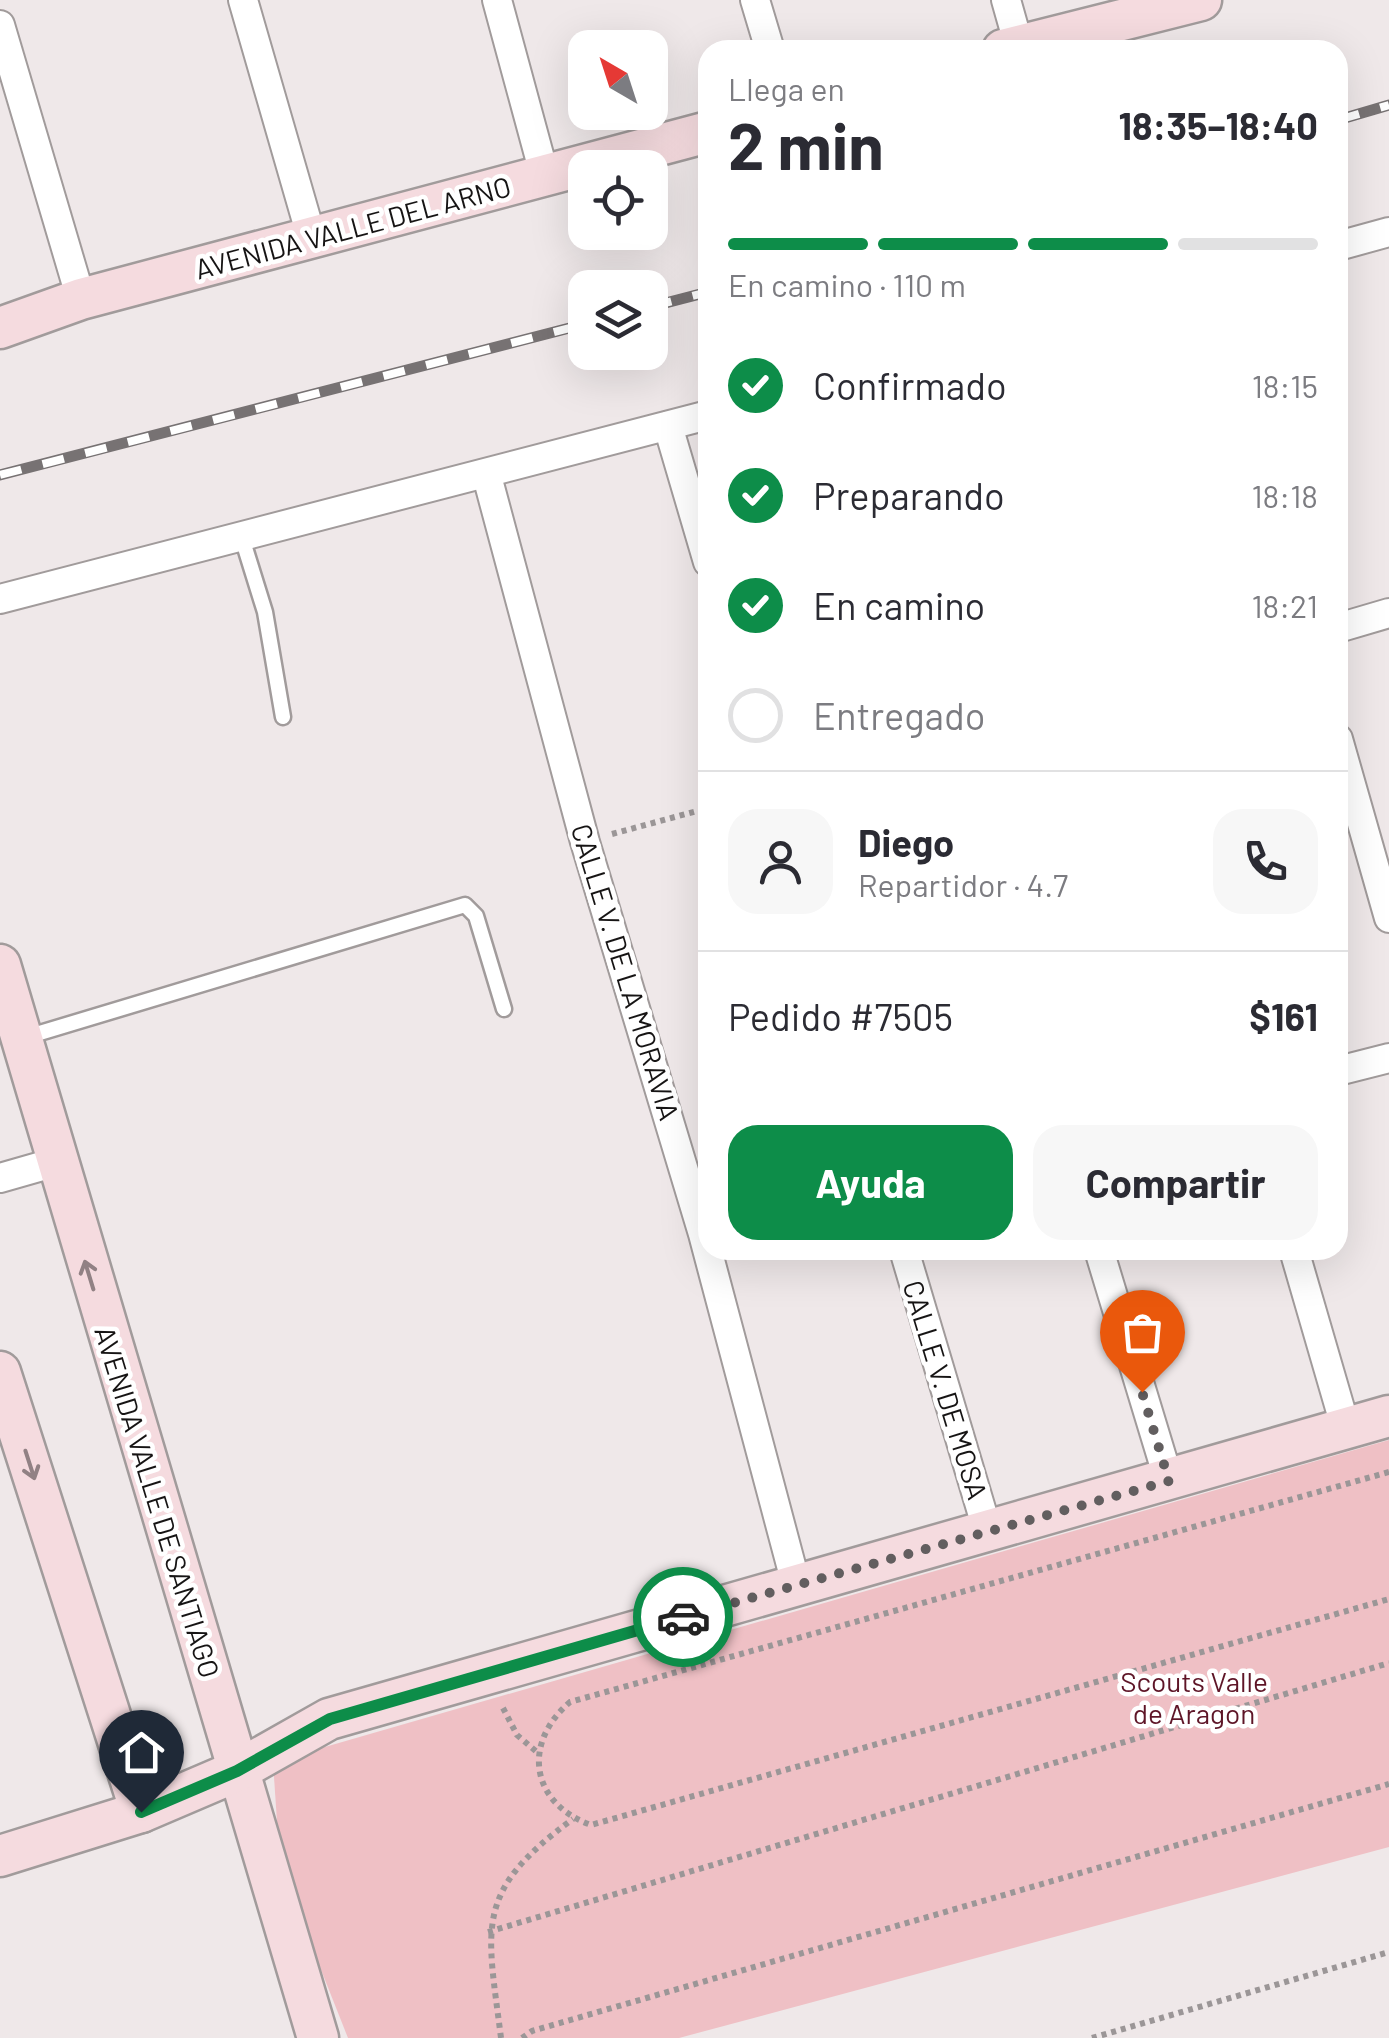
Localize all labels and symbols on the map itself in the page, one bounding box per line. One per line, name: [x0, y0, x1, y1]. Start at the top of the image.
north arrow: [568, 30, 668, 130]
street label: AVENIDA VALLE DEL ARNO: [191, 168, 514, 286]
street label: CALLE V. DE LA MORAVIA: [565, 819, 687, 1124]
one-way arrow: [79, 1260, 97, 1291]
street label: CALLE V. DE MOSA: [896, 1276, 995, 1503]
pin: [1100, 1290, 1185, 1393]
street label: AVENIDA VALLE DE SANTIAGO: [88, 1322, 228, 1682]
one-way arrow: [22, 1448, 40, 1480]
courier: [633, 1567, 733, 1667]
park label: Scouts Valle de Aragon: [1120, 1664, 1268, 1730]
pin: [99, 1710, 184, 1813]

